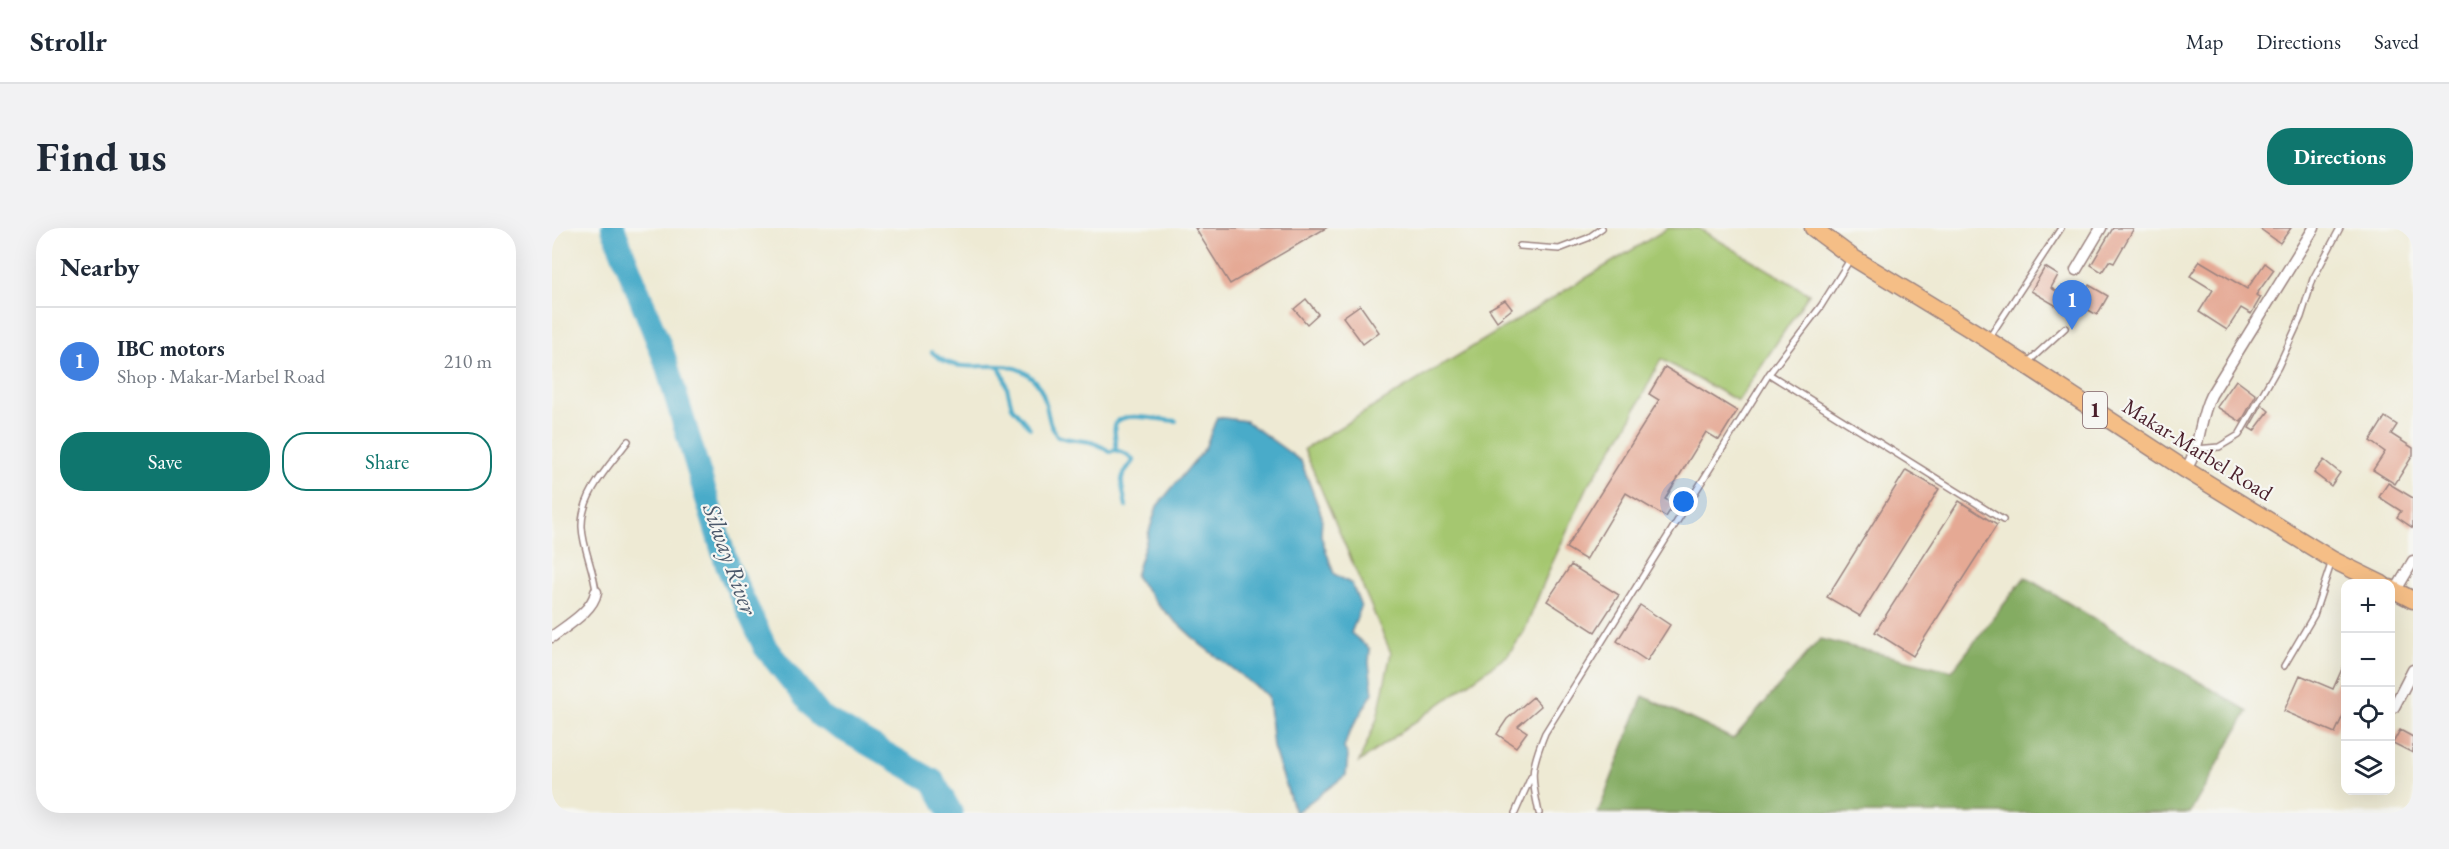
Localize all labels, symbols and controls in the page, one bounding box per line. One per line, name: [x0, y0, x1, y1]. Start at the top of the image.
text: Strollr: [30, 23, 107, 59]
text: Map: [2186, 28, 2223, 55]
text: Directions: [2256, 28, 2341, 55]
text: Saved: [2374, 28, 2419, 55]
button: Directions: [2267, 128, 2413, 185]
text: Find us: [36, 129, 167, 184]
text: Nearby: [60, 250, 140, 284]
pin: 1: [2052, 280, 2092, 330]
text: IBC motors: [117, 334, 225, 363]
text: 1: [74, 348, 85, 374]
text: 210 m: [444, 348, 492, 374]
text: Shop · Makar-Marbel Road: [117, 363, 325, 389]
road number: 1: [2083, 392, 2107, 428]
street label: Makar-Marbel Road: [2117, 392, 2279, 508]
button: Save: [60, 432, 270, 491]
button: Share: [282, 432, 492, 491]
your location: [1669, 487, 1698, 516]
water label: Silway River: [696, 498, 766, 620]
map controls: [2341, 579, 2395, 795]
button: +: [2341, 579, 2395, 633]
button: −: [2341, 633, 2395, 687]
button: locate: [2341, 687, 2395, 741]
button: layers: [2341, 741, 2395, 795]

